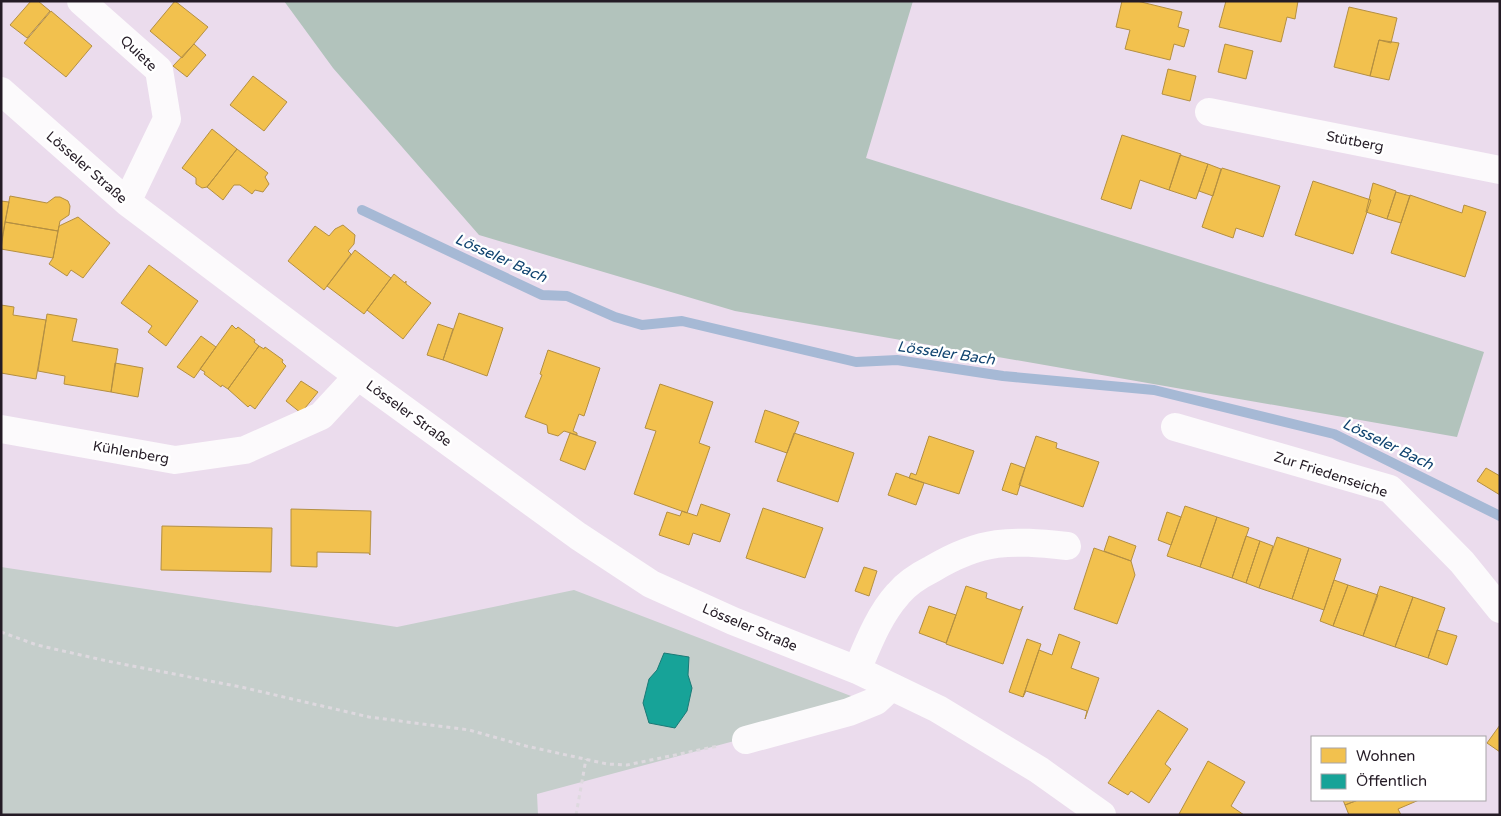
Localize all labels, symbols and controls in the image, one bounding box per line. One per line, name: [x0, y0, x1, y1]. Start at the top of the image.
street label: Quiete: [117, 32, 161, 75]
street label: Lösseler Straße: [43, 128, 131, 207]
street label: Stütberg: [1325, 128, 1385, 155]
water label: Lösseler Bach: [452, 230, 550, 287]
water label: Lösseler Bach: [896, 337, 997, 369]
street label: Lösseler Straße: [363, 377, 455, 450]
water label: Lösseler Bach: [1340, 414, 1437, 474]
street label: Kühlenberg: [91, 437, 170, 468]
street label: Zur Friedenseiche: [1272, 448, 1390, 501]
street label: Lösseler Straße: [700, 600, 800, 655]
legend: [1311, 736, 1486, 801]
text: Wohnen: [1356, 747, 1416, 765]
text: Öffentlich: [1356, 772, 1427, 790]

